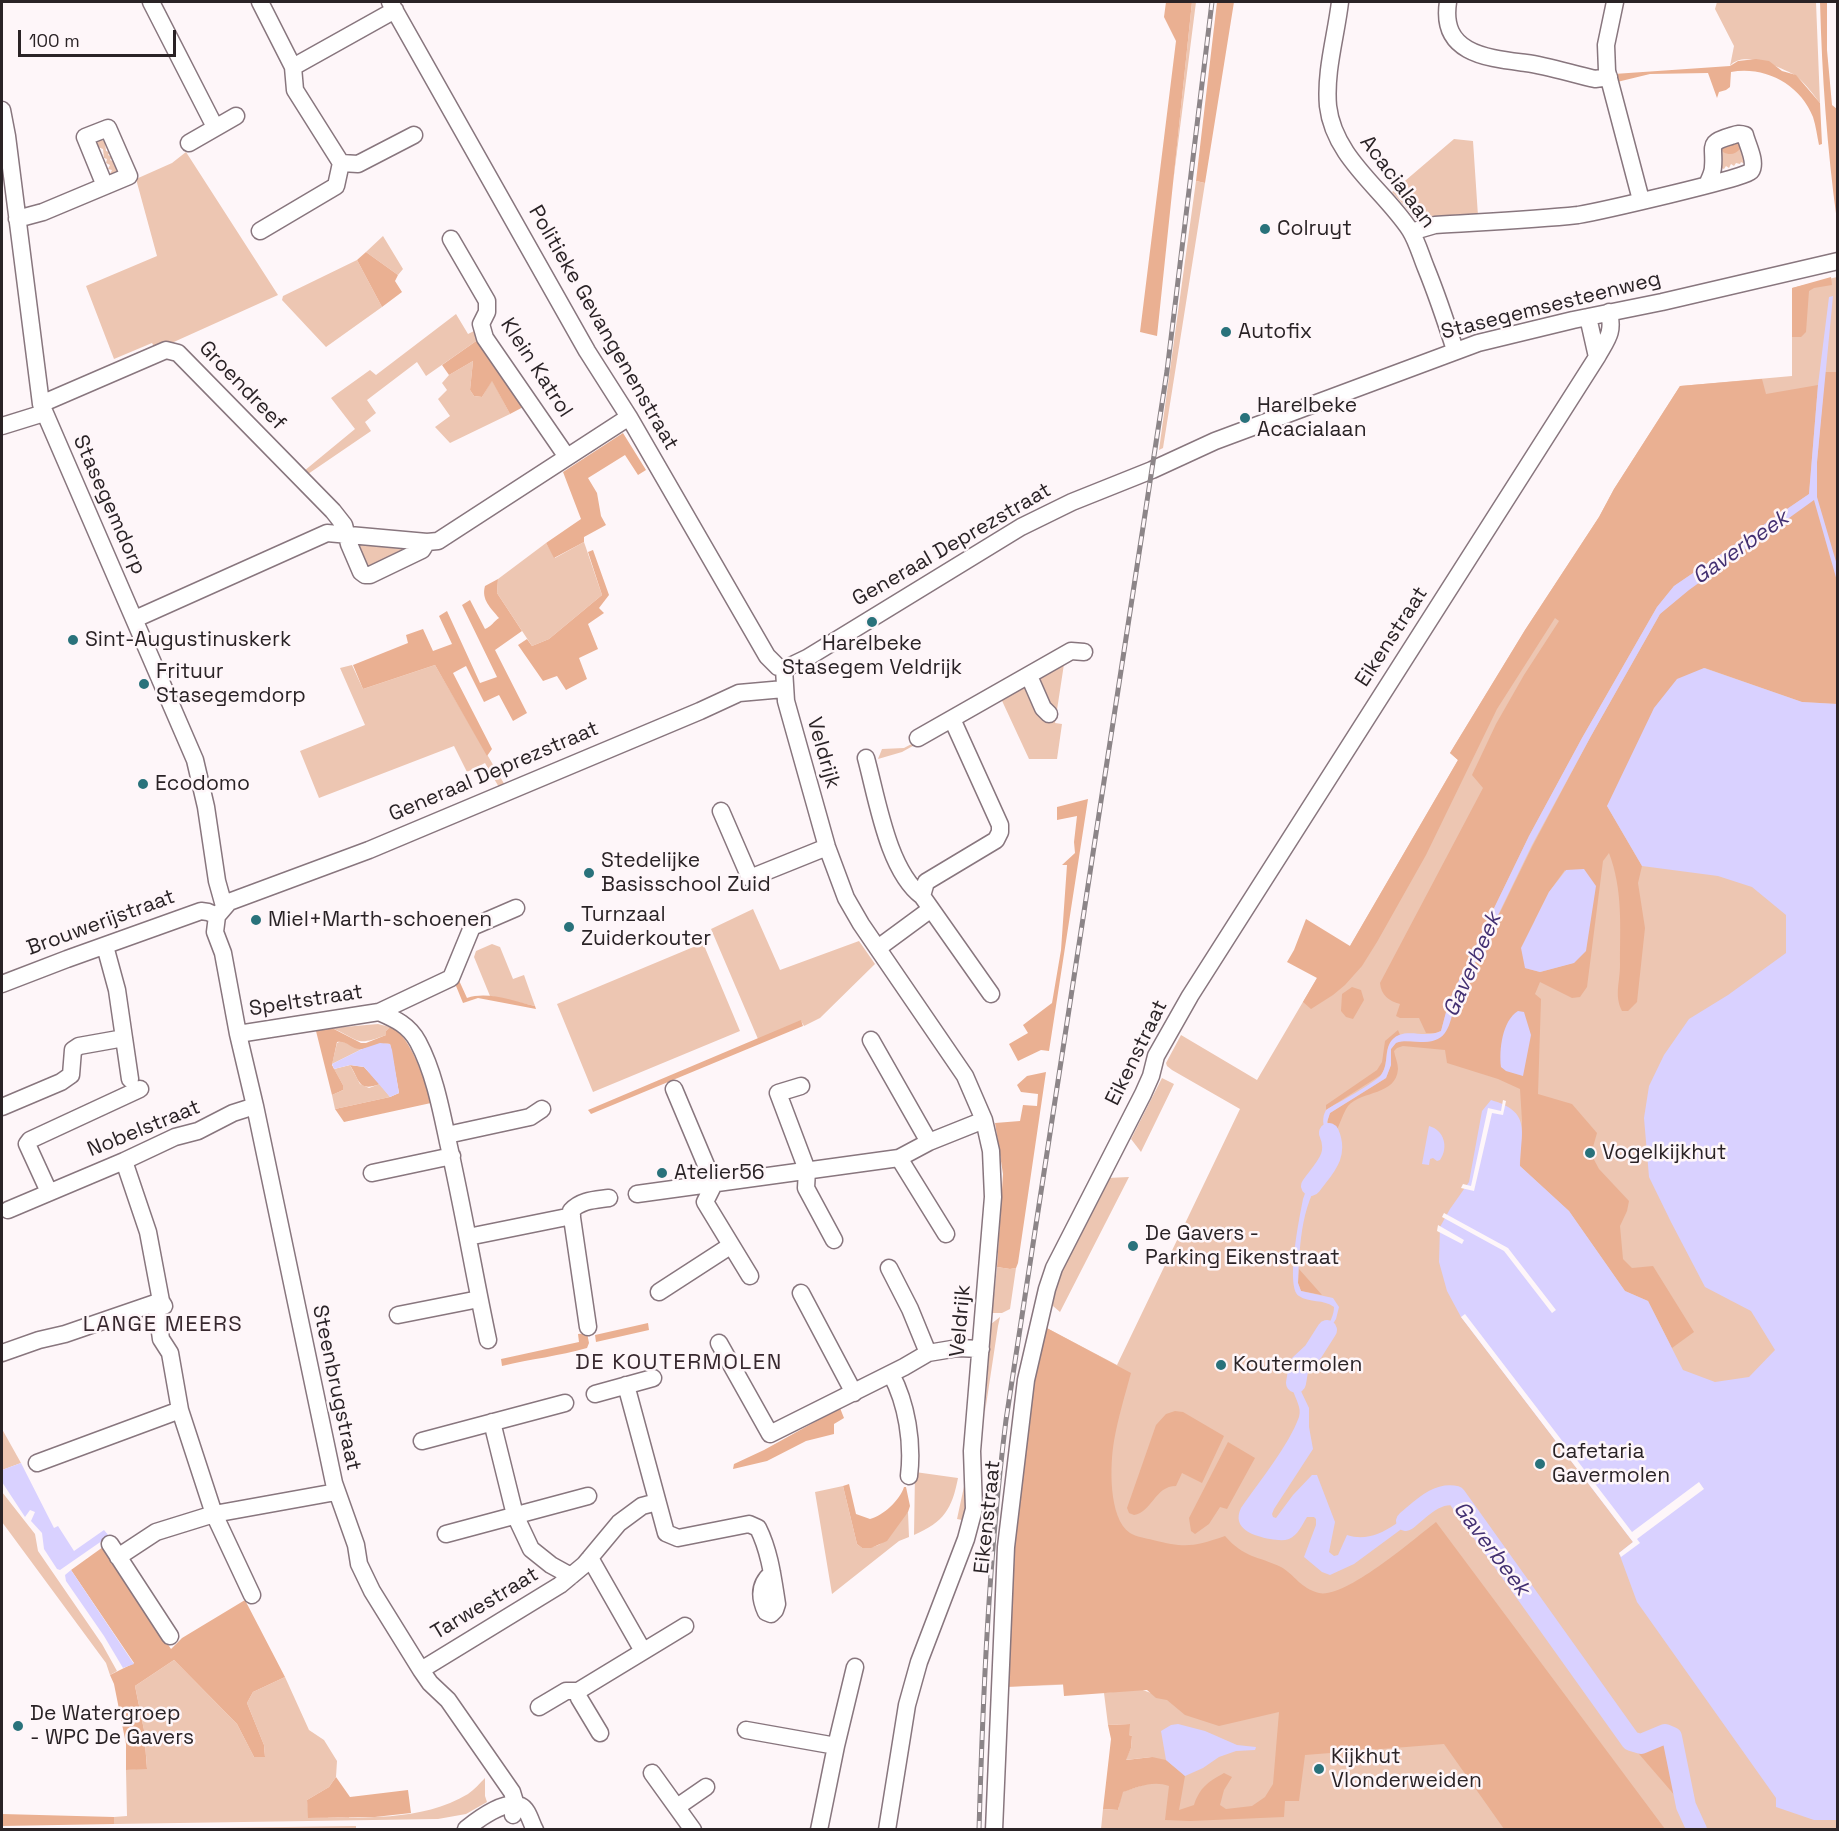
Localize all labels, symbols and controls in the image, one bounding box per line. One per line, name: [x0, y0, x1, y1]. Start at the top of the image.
scale bar: [21, 18, 178, 56]
text: 100 m: [29, 29, 80, 52]
street label: Acacialaan: [1354, 131, 1440, 233]
street label: Politieke Gevangenenstraat: [522, 201, 684, 455]
place label: Colruyt: [1277, 216, 1352, 242]
marker: Colruyt: [1258, 222, 1272, 236]
street label: Stasegemsesteenweg: [1438, 266, 1664, 346]
street label: Klein Katrol: [495, 314, 577, 422]
place label: Autofix: [1238, 319, 1312, 345]
marker: Autofix: [1219, 325, 1233, 339]
street label: Groendreef: [193, 336, 291, 436]
place label: Harelbeke Acacialaan: [1257, 393, 1367, 443]
marker: Harelbeke Acacialaan: [1238, 411, 1252, 425]
street label: Stasegemdorp: [67, 431, 151, 579]
street label: Generaal Deprezstraat: [848, 478, 1056, 612]
water label: Gaverbeek: [1688, 505, 1794, 591]
street label: Eikenstraat: [1350, 582, 1434, 692]
marker: Harelbeke Stasegem Veldrijk: [865, 615, 879, 629]
place label: Sint-Augustinuskerk: [85, 627, 291, 653]
place label: Harelbeke Stasegem Veldrijk: [782, 631, 962, 681]
marker: Sint-Augustinuskerk: [66, 633, 80, 647]
place label: Frituur Stasegemdorp: [156, 659, 306, 709]
marker: Frituur Stasegemdorp: [137, 677, 151, 691]
street label: Veldrijk: [801, 715, 845, 791]
street label: Generaal Deprezstraat: [385, 716, 603, 828]
place label: Ecodomo: [155, 771, 250, 797]
marker: Ecodomo: [136, 777, 150, 791]
place label: Stedelijke Basisschool Zuid: [601, 848, 771, 898]
marker: Stedelijke Basisschool Zuid: [582, 866, 596, 880]
street label: Brouwerijstraat: [24, 885, 178, 961]
place label: Turnzaal Zuiderkouter: [581, 902, 711, 952]
place label: Miel+Marth-schoenen: [268, 907, 492, 933]
water label: Gaverbeek: [1438, 909, 1508, 1021]
marker: Miel+Marth-schoenen: [249, 913, 263, 927]
marker: Turnzaal Zuiderkouter: [562, 920, 576, 934]
street label: Speltstraat: [247, 980, 365, 1022]
street label: Eikenstraat: [1101, 996, 1173, 1110]
street label: Nobelstraat: [84, 1095, 204, 1163]
place label: Vogelkijkhut: [1602, 1140, 1726, 1166]
marker: Vogelkijkhut: [1583, 1146, 1597, 1160]
place label: Atelier56: [674, 1160, 765, 1186]
marker: Atelier56: [655, 1166, 669, 1180]
place label: De Gavers - Parking Eikenstraat: [1145, 1221, 1340, 1271]
marker: De Gavers - Parking Eikenstraat: [1126, 1239, 1140, 1253]
street label: Veldrijk: [945, 1284, 977, 1358]
street label: Steenbrugstraat: [306, 1303, 366, 1473]
district label: LANGE MEERS: [83, 1312, 243, 1338]
district label: DE KOUTERMOLEN: [575, 1350, 783, 1376]
place label: Koutermolen: [1233, 1352, 1362, 1378]
marker: Koutermolen: [1214, 1358, 1228, 1372]
place label: Cafetaria Gavermolen: [1552, 1439, 1670, 1489]
marker: Cafetaria Gavermolen: [1533, 1457, 1547, 1471]
street label: Eikenstraat: [970, 1459, 1006, 1575]
water label: Gaverbeek: [1447, 1497, 1535, 1601]
street label: Tarwestraat: [427, 1562, 543, 1646]
place label: De Watergroep - WPC De Gavers: [30, 1701, 194, 1751]
marker: De Watergroep - WPC De Gavers: [11, 1719, 25, 1733]
place label: Kijkhut Vlonderweiden: [1331, 1744, 1482, 1794]
marker: Kijkhut Vlonderweiden: [1312, 1762, 1326, 1776]

